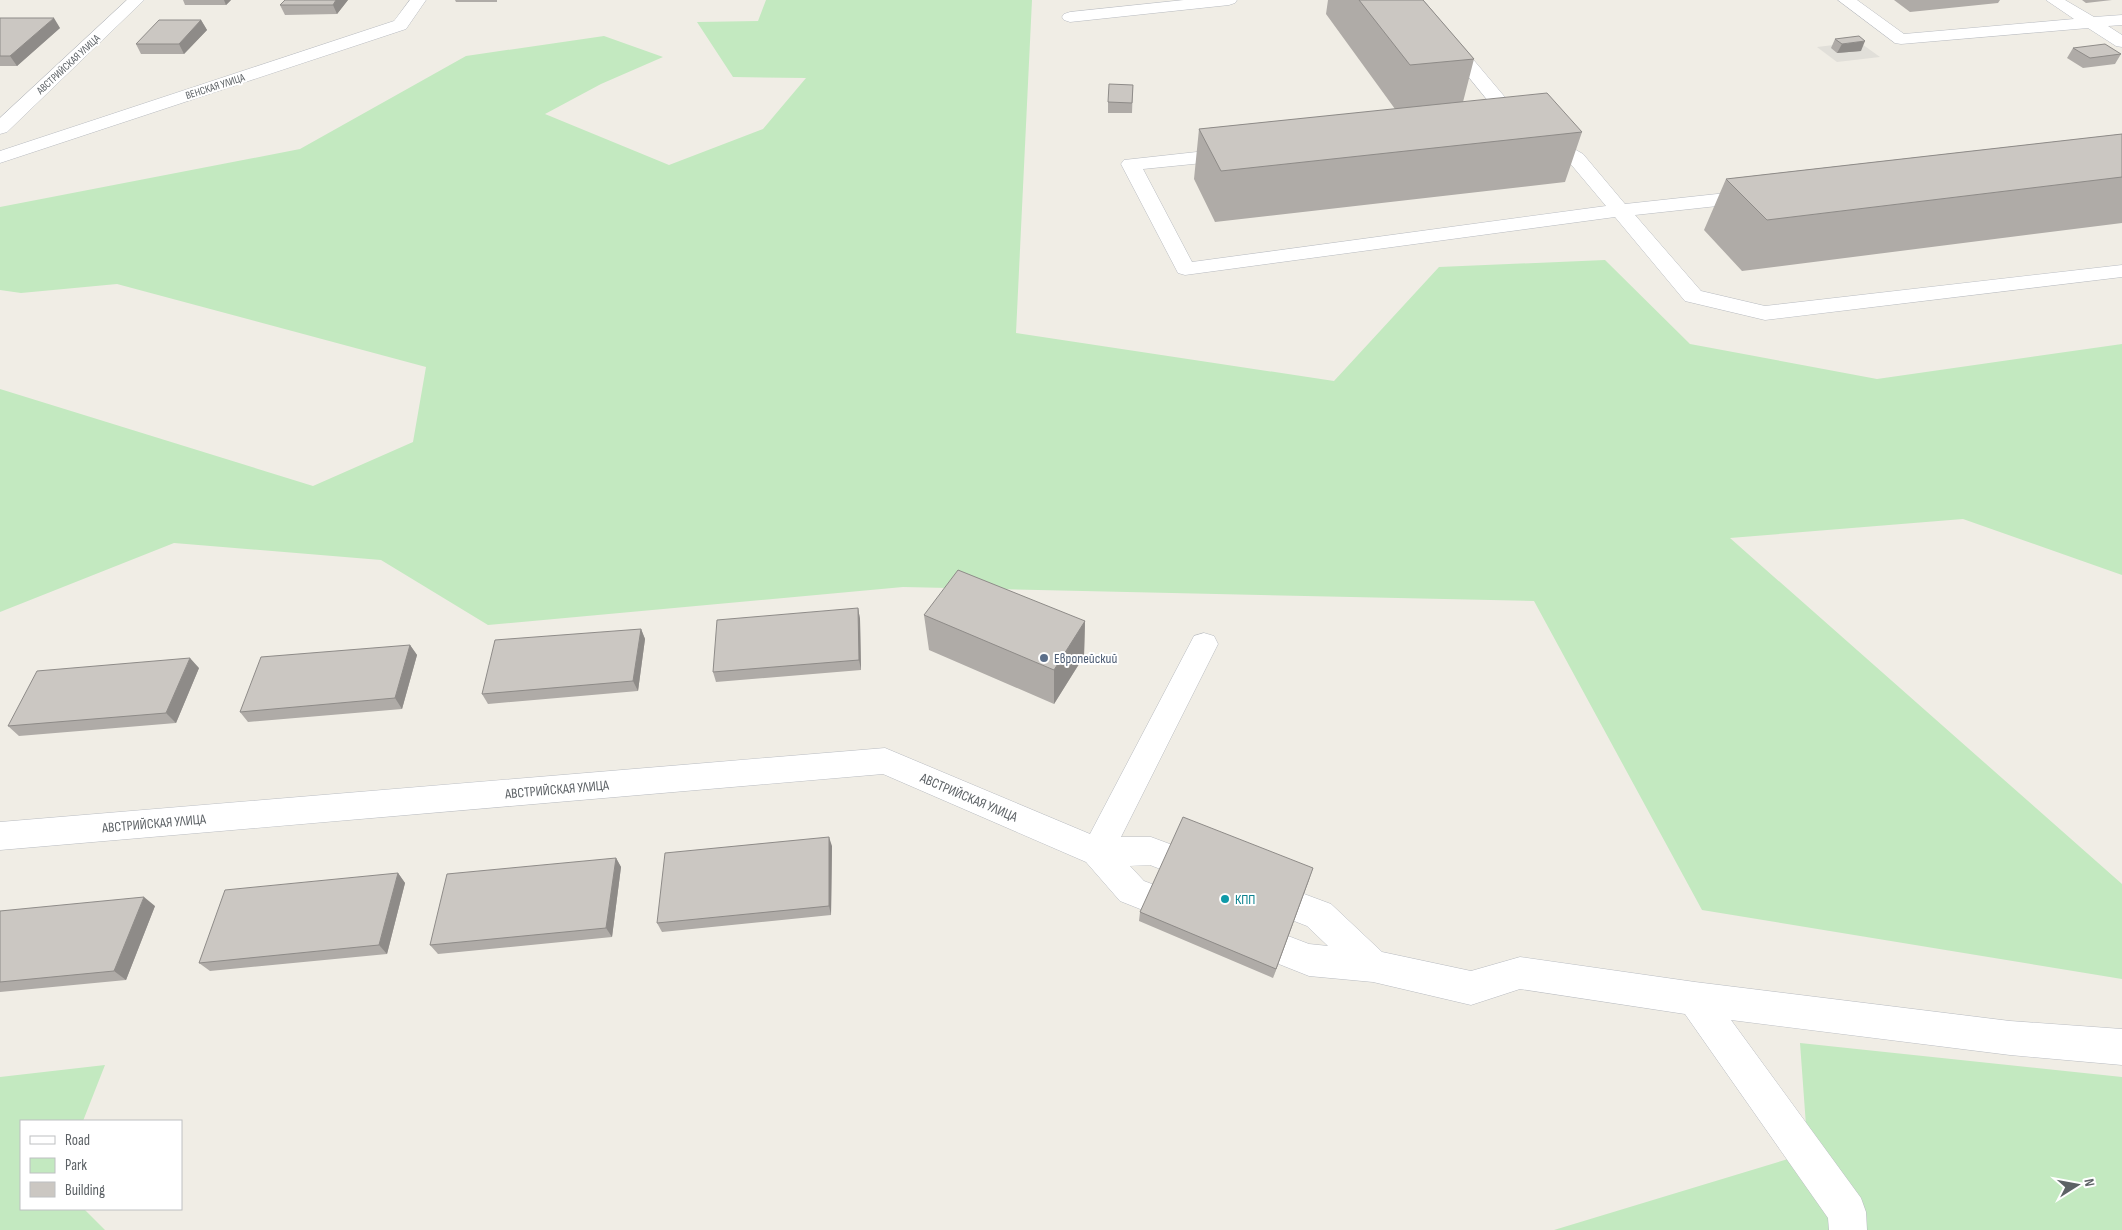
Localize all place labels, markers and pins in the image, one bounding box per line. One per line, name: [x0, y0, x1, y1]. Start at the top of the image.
place label: Европейский: [1054, 650, 1117, 667]
marker: Европейский: [1038, 652, 1050, 664]
place label: КПП: [1235, 891, 1255, 908]
marker: КПП: [1219, 893, 1231, 905]

